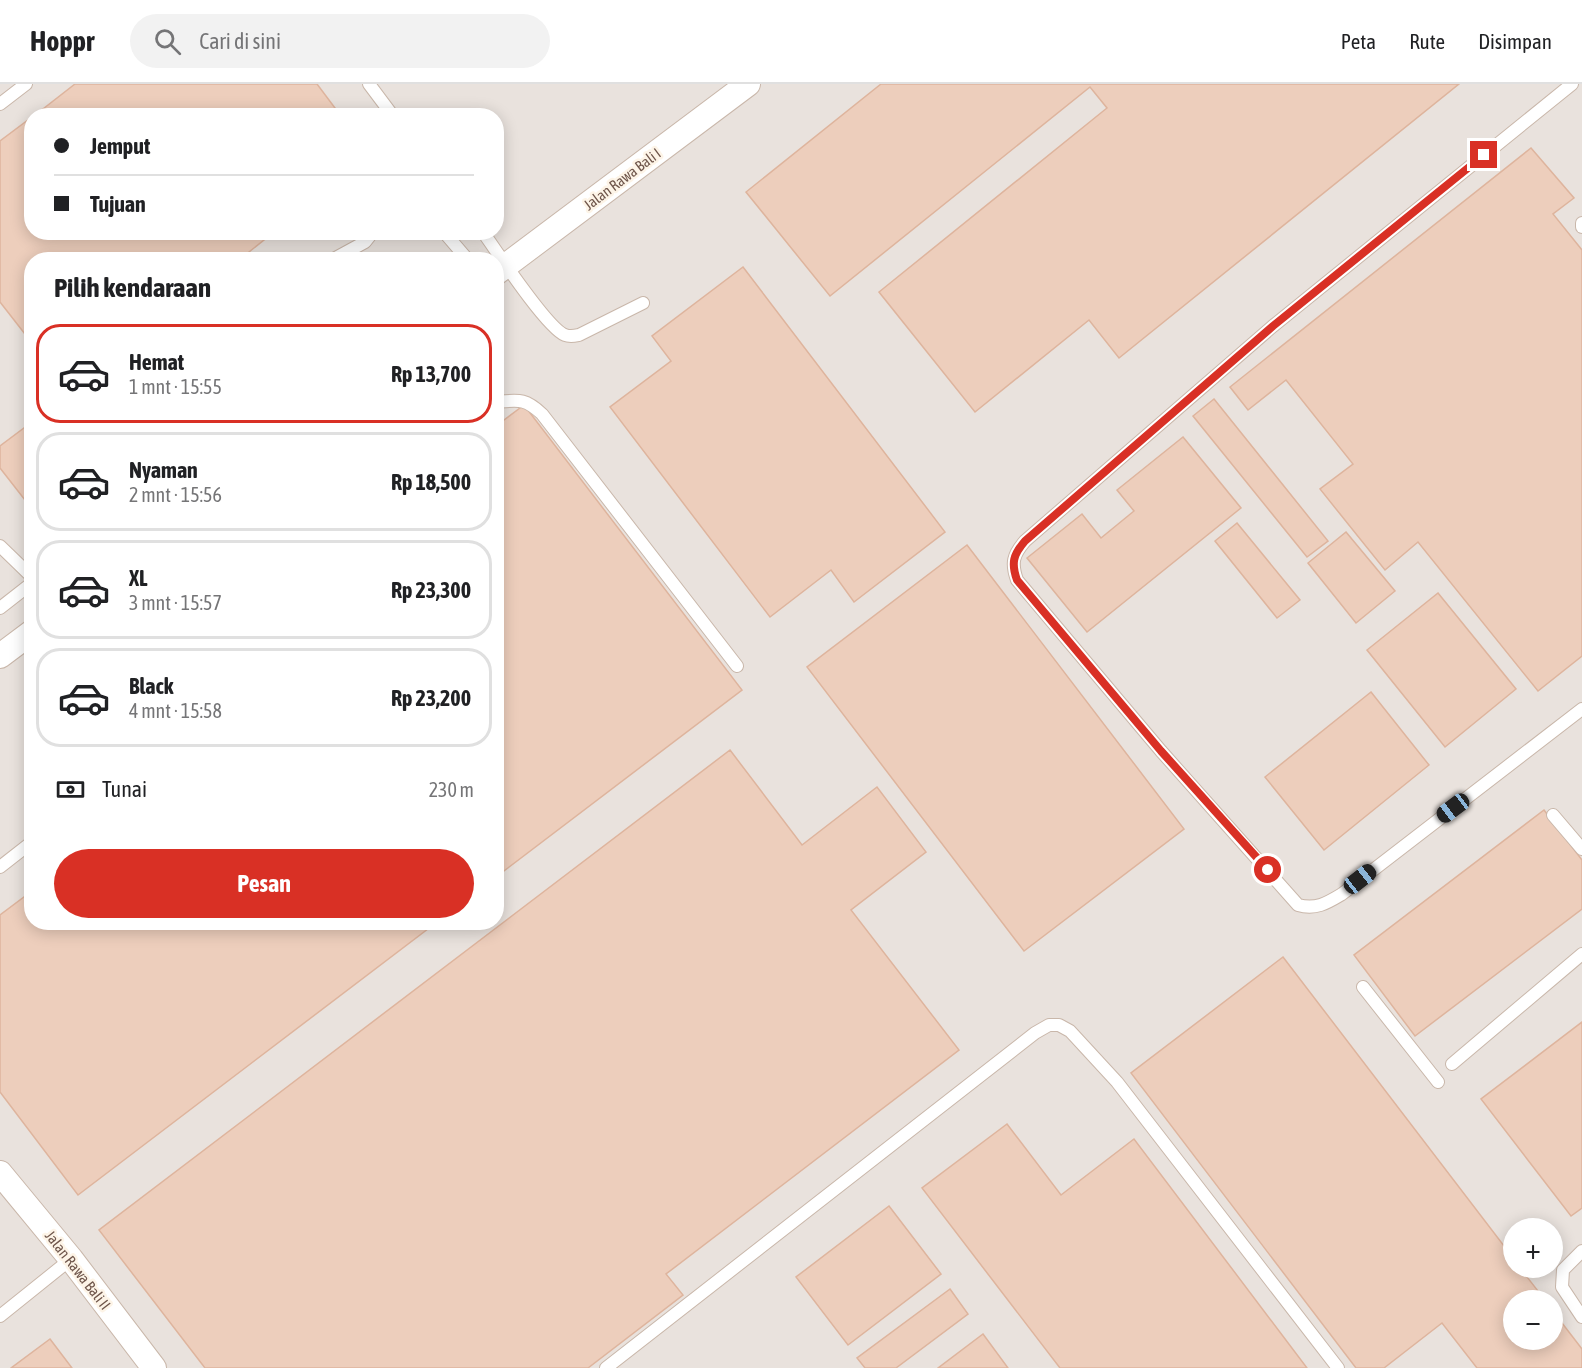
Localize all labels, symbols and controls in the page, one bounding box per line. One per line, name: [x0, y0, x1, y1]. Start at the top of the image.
search box: [130, 14, 550, 68]
text: Hoppr: [30, 25, 94, 57]
icon: search: [151, 25, 184, 58]
text: Cari di sini: [199, 28, 281, 54]
text: Peta: [1341, 29, 1376, 53]
text: Rute: [1409, 29, 1445, 53]
text: Disimpan: [1478, 29, 1552, 53]
text: Jemput: [90, 133, 150, 159]
route end: [1470, 141, 1497, 168]
street label: Jalan Rawa Bali I: [580, 145, 664, 213]
text: Tujuan: [90, 191, 146, 217]
text: Pilih kendaraan: [54, 272, 211, 303]
icon: car: [57, 347, 111, 401]
text: Hemat: [129, 349, 184, 375]
text: Rp 13,700: [391, 361, 471, 387]
text: 1 mnt · 15:55: [129, 375, 222, 398]
icon: car: [57, 455, 111, 509]
text: Nyaman: [129, 457, 198, 483]
text: Rp 18,500: [391, 469, 471, 495]
text: 2 mnt · 15:56: [129, 483, 222, 506]
icon: car: [57, 563, 111, 617]
text: XL: [129, 565, 147, 591]
text: Rp 23,300: [391, 577, 471, 603]
text: 3 mnt · 15:57: [129, 591, 222, 614]
icon: car: [57, 671, 111, 725]
text: Black: [129, 673, 173, 699]
text: Rp 23,200: [391, 685, 471, 711]
text: 4 mnt · 15:58: [129, 699, 222, 722]
icon: cash: [54, 773, 87, 806]
text: Tunai: [102, 776, 147, 802]
text: 230 m: [429, 778, 474, 801]
car: [1433, 790, 1473, 826]
button: Pesan: [54, 849, 474, 918]
route start: [1254, 856, 1281, 883]
car: [1340, 861, 1380, 897]
map controls: [1503, 1218, 1563, 1350]
button: +: [1503, 1218, 1563, 1278]
street label: Jalan Rawa Bali II: [42, 1227, 114, 1313]
button: −: [1503, 1290, 1563, 1350]

